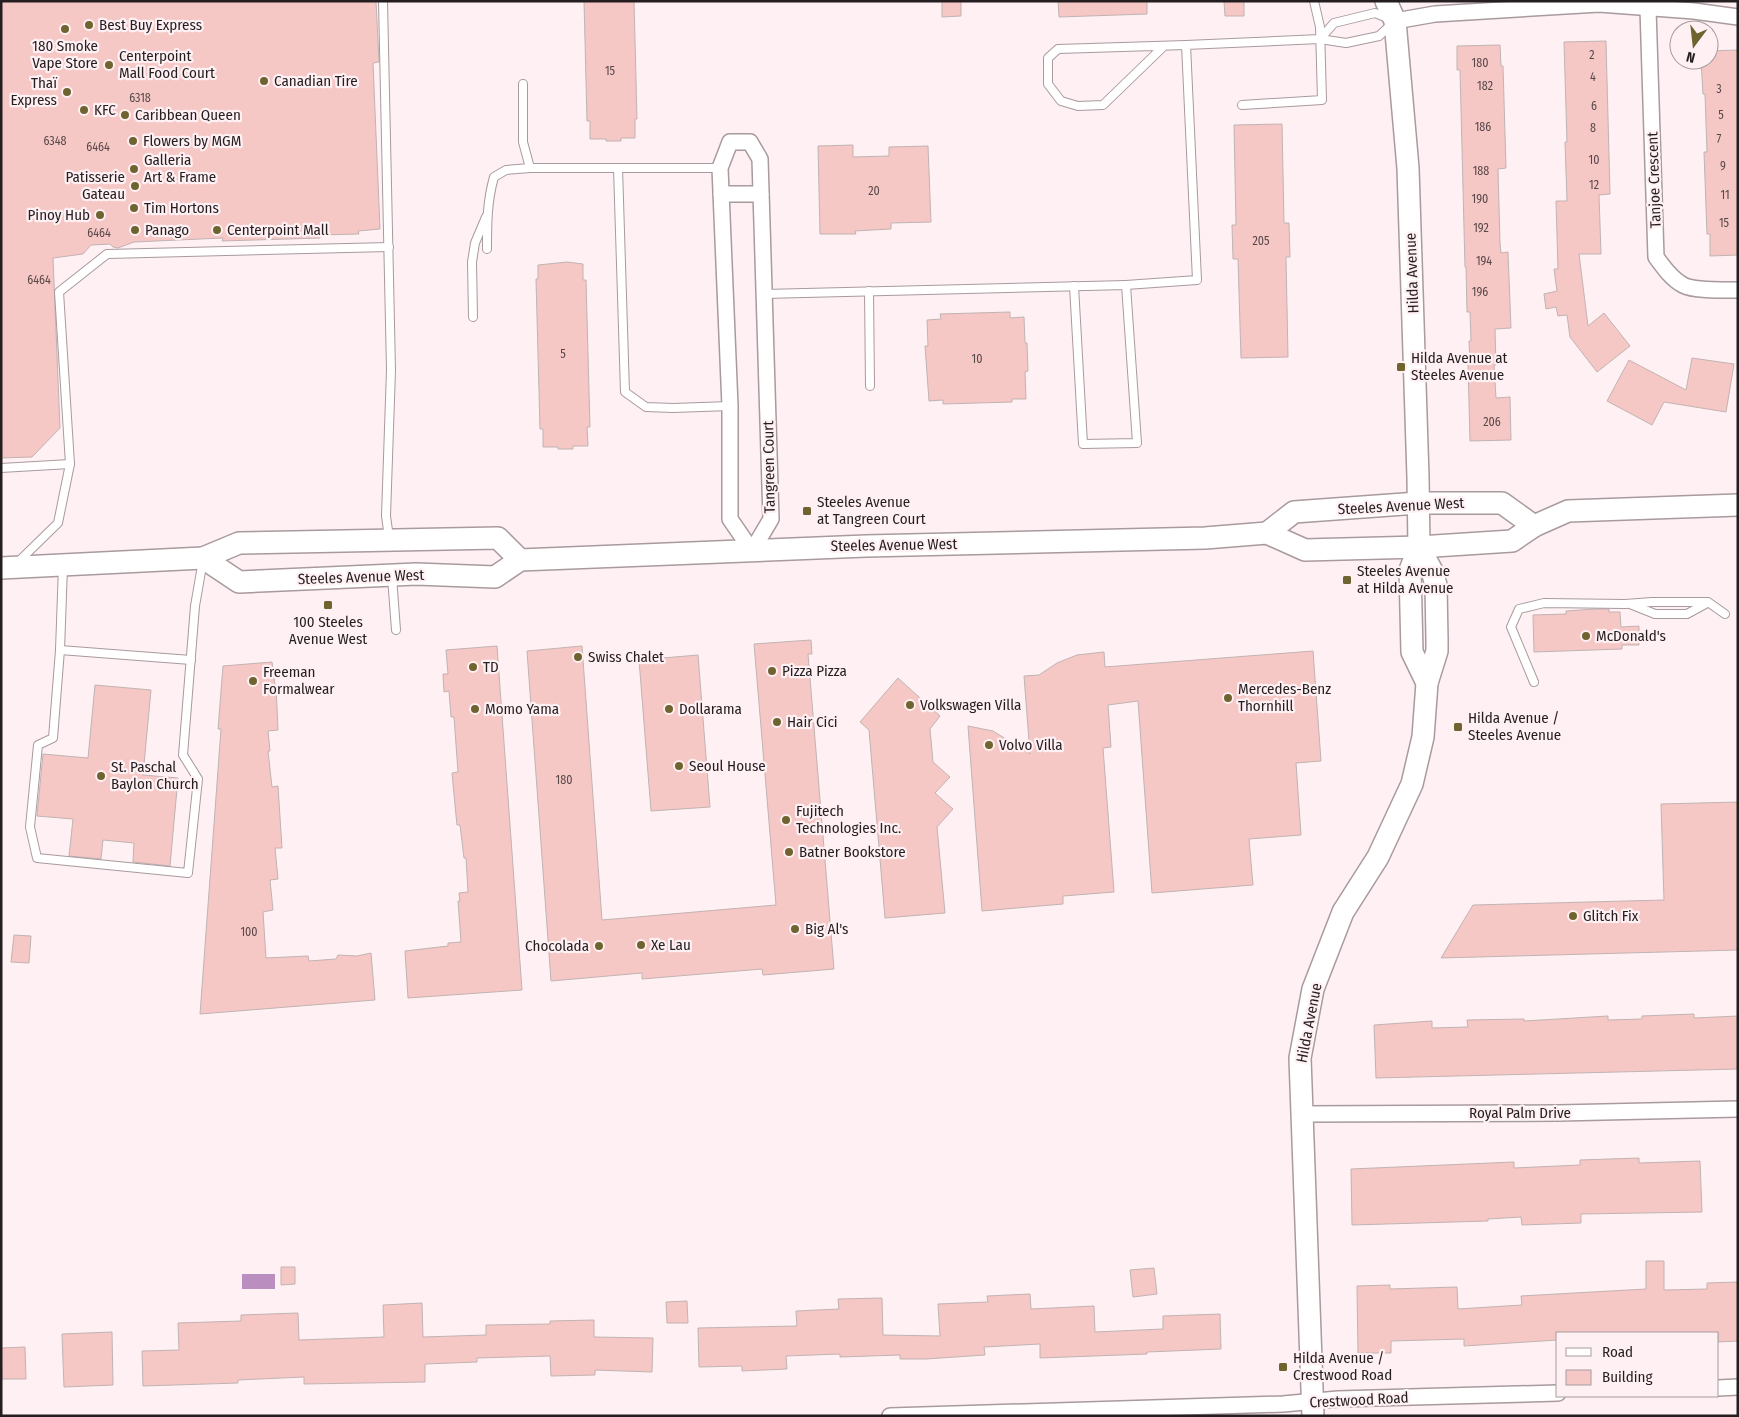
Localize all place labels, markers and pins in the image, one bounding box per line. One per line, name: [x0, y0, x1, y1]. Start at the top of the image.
place label: Best Buy Express: [99, 16, 202, 34]
marker: Best Buy Express: [83, 19, 95, 31]
marker: 180 Smoke Vape Store: [59, 23, 71, 35]
place label: 180 Smoke Vape Store: [32, 37, 98, 72]
place label: Centerpoint Mall Food Court: [119, 47, 215, 82]
marker: Centerpoint Mall Food Court: [103, 59, 115, 71]
place label: Canadian Tire: [274, 72, 358, 90]
place label: Thaï Express: [11, 74, 58, 109]
marker: Canadian Tire: [258, 75, 270, 87]
marker: Thaï Express: [61, 86, 73, 98]
place label: KFC: [94, 101, 116, 119]
marker: KFC: [78, 104, 90, 116]
place label: Caribbean Queen: [135, 106, 241, 124]
marker: Caribbean Queen: [119, 109, 131, 121]
place label: Flowers by MGM: [143, 132, 241, 150]
marker: Flowers by MGM: [127, 135, 139, 147]
place label: Galleria Art & Frame: [144, 151, 216, 186]
marker: Galleria Art & Frame: [128, 163, 140, 175]
place label: Patisserie Gateau: [65, 168, 125, 203]
marker: Patisserie Gateau: [129, 180, 141, 192]
place label: Tim Hortons: [144, 199, 219, 217]
marker: Tim Hortons: [128, 202, 140, 214]
place label: Pinoy Hub: [28, 206, 90, 224]
marker: Pinoy Hub: [94, 209, 106, 221]
place label: Panago: [145, 221, 189, 239]
place label: Centerpoint Mall: [227, 221, 329, 239]
marker: Panago: [129, 224, 141, 236]
marker: Centerpoint Mall: [211, 224, 223, 236]
place label: Hilda Avenue at Steeles Avenue: [1411, 349, 1508, 384]
marker: Hilda Avenue at Steeles Avenue: [1395, 361, 1407, 373]
place label: Steeles Avenue at Tangreen Court: [817, 493, 926, 528]
marker: Steeles Avenue at Tangreen Court: [801, 505, 813, 517]
place label: Steeles Avenue at Hilda Avenue: [1357, 562, 1454, 597]
marker: Steeles Avenue at Hilda Avenue: [1341, 574, 1353, 586]
marker: 100 Steeles Avenue West: [322, 599, 334, 611]
place label: 100 Steeles Avenue West: [289, 613, 367, 648]
place label: McDonald's: [1596, 627, 1666, 645]
marker: McDonald's: [1580, 630, 1592, 642]
place label: Swiss Chalet: [588, 648, 664, 666]
marker: Swiss Chalet: [572, 651, 584, 663]
place label: TD: [483, 658, 499, 676]
marker: TD: [467, 661, 479, 673]
place label: Pizza Pizza: [782, 662, 847, 680]
place label: Freeman Formalwear: [263, 663, 335, 698]
marker: Pizza Pizza: [766, 665, 778, 677]
marker: Freeman Formalwear: [247, 675, 259, 687]
place label: Mercedes-Benz Thornhill: [1238, 680, 1331, 715]
marker: Mercedes-Benz Thornhill: [1222, 692, 1234, 704]
place label: Volkswagen Villa: [920, 696, 1021, 714]
marker: Volkswagen Villa: [904, 699, 916, 711]
place label: Momo Yama: [485, 700, 559, 718]
place label: Dollarama: [679, 700, 742, 718]
marker: Momo Yama: [469, 703, 481, 715]
marker: Dollarama: [663, 703, 675, 715]
place label: Hilda Avenue / Steeles Avenue: [1468, 709, 1561, 744]
place label: Hair Cici: [787, 713, 838, 731]
marker: Hair Cici: [771, 716, 783, 728]
marker: Hilda Avenue / Steeles Avenue: [1452, 721, 1464, 733]
place label: Volvo Villa: [999, 736, 1063, 754]
marker: Volvo Villa: [983, 739, 995, 751]
place label: Seoul House: [689, 757, 766, 775]
place label: St. Paschal Baylon Church: [111, 758, 199, 793]
marker: Seoul House: [673, 760, 685, 772]
marker: St. Paschal Baylon Church: [95, 770, 107, 782]
place label: Fujitech Technologies Inc.: [796, 802, 901, 837]
marker: Fujitech Technologies Inc.: [780, 814, 792, 826]
place label: Batner Bookstore: [799, 843, 906, 861]
marker: Batner Bookstore: [783, 846, 795, 858]
place label: Glitch Fix: [1583, 907, 1639, 925]
marker: Glitch Fix: [1567, 910, 1579, 922]
place label: Big Al's: [805, 920, 848, 938]
marker: Big Al's: [789, 923, 801, 935]
place label: Xe Lau: [651, 936, 691, 954]
place label: Chocolada: [525, 937, 589, 955]
marker: Xe Lau: [635, 939, 647, 951]
marker: Chocolada: [593, 940, 605, 952]
place label: Hilda Avenue / Crestwood Road: [1293, 1349, 1392, 1384]
marker: Hilda Avenue / Crestwood Road: [1277, 1361, 1289, 1373]

